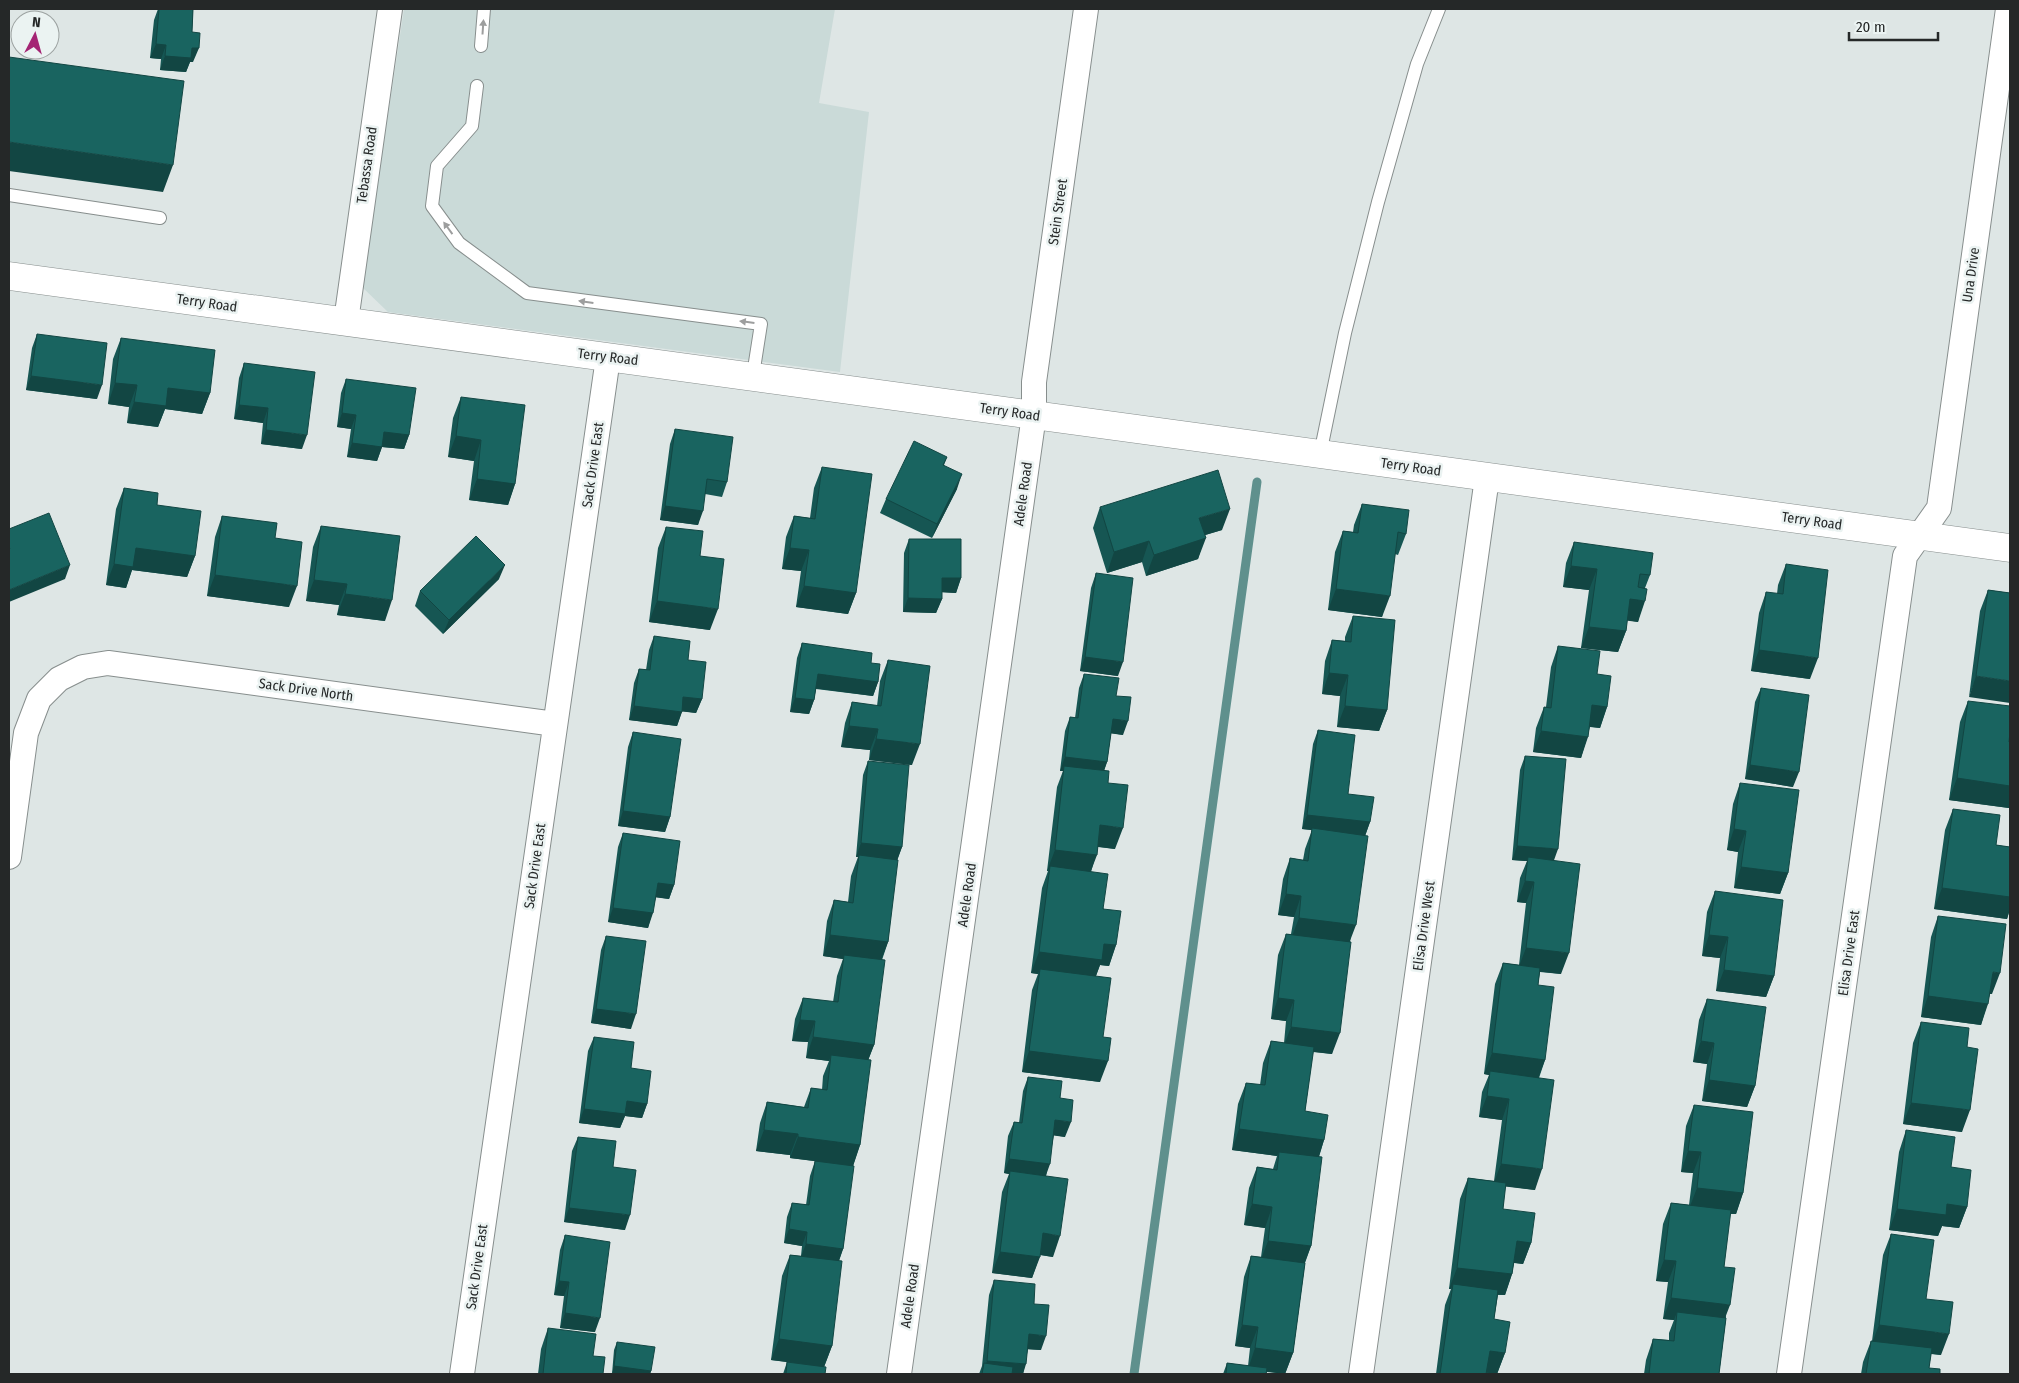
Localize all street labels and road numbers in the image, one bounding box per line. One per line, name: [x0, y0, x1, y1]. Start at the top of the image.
street label: Tebassa Road: [353, 125, 381, 205]
street label: Stein Street: [1045, 177, 1071, 246]
street label: Una Drive: [1959, 246, 1983, 304]
street label: Terry Road: [176, 290, 238, 316]
street label: Terry Road: [577, 345, 639, 369]
street label: Terry Road: [979, 399, 1041, 425]
street label: Sack Drive East: [579, 421, 607, 509]
street label: Terry Road: [1380, 454, 1442, 480]
street label: Adele Road: [1010, 461, 1036, 527]
street label: Terry Road: [1781, 508, 1843, 534]
street label: Sack Drive North: [258, 675, 354, 705]
street label: Sack Drive East: [521, 822, 549, 910]
street label: Adele Road: [954, 862, 980, 928]
street label: Elisa Drive West: [1409, 880, 1439, 972]
street label: Elisa Drive East: [1835, 909, 1863, 997]
street label: Sack Drive East: [463, 1223, 491, 1311]
street label: Adele Road: [897, 1263, 923, 1329]

